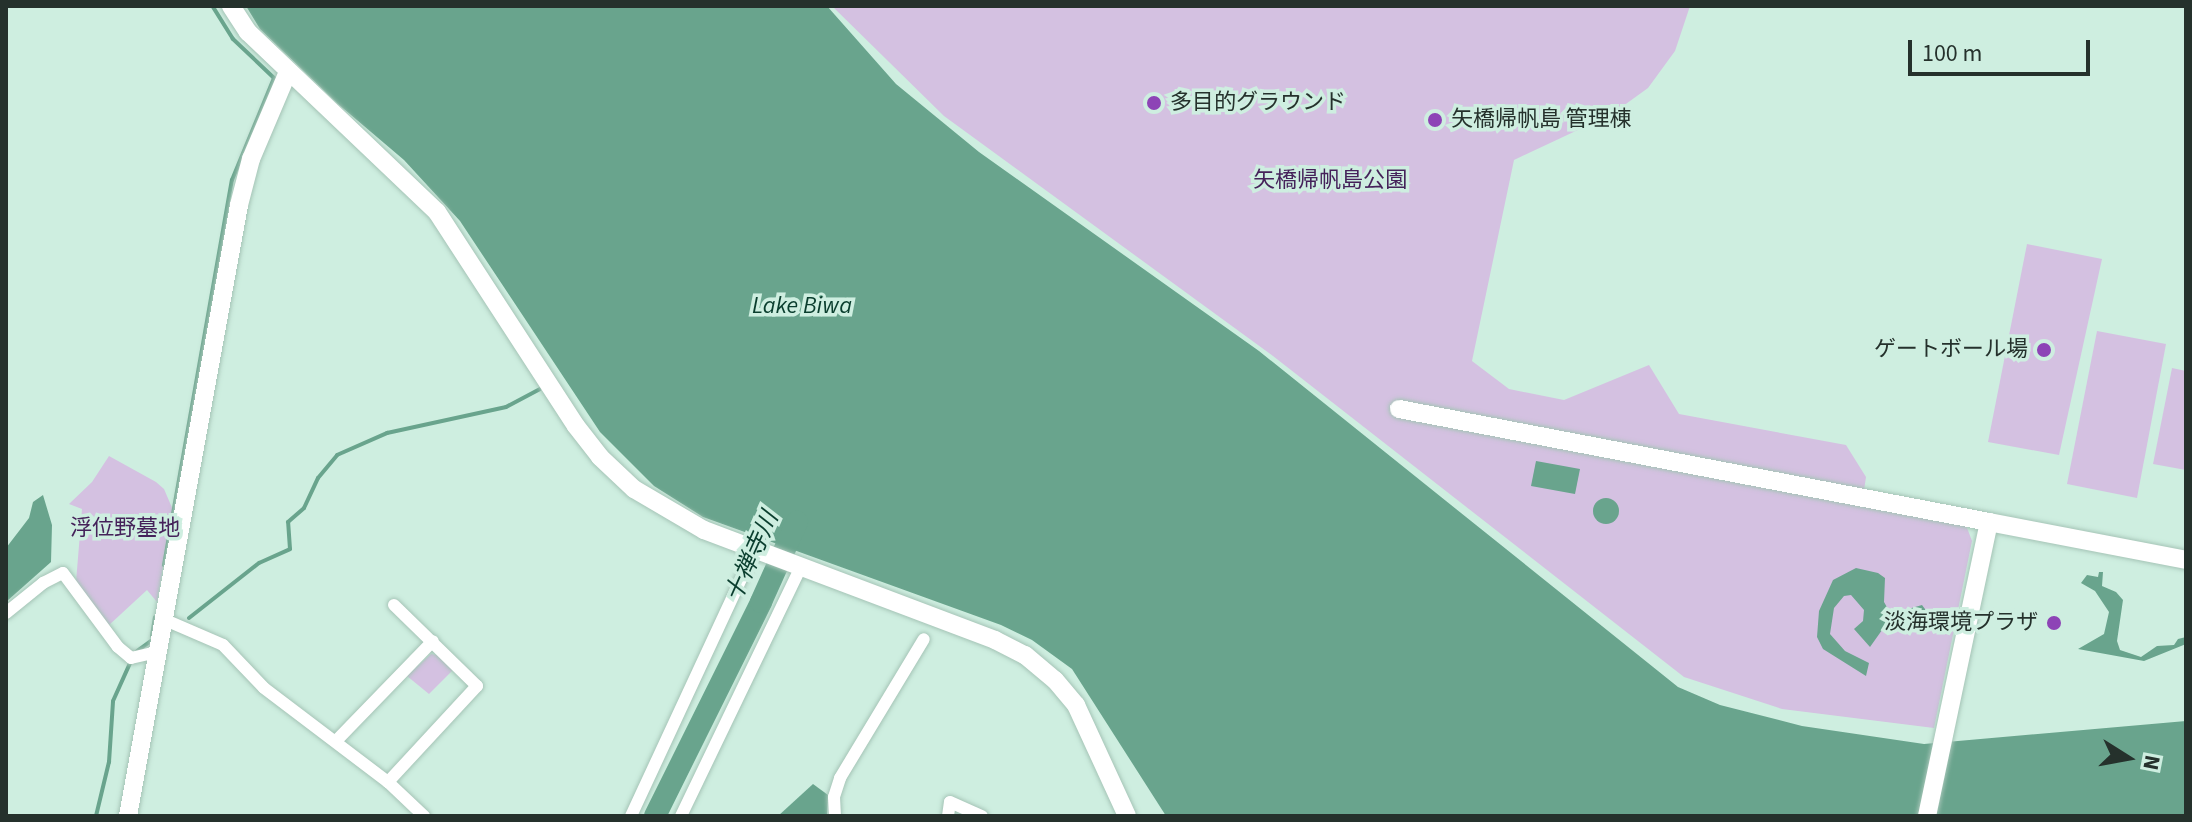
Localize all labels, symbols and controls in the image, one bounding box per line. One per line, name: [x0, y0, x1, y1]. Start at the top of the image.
scale bar: [1912, 24, 2094, 74]
text: 100 m: [1922, 36, 1982, 71]
place label: 多目的グラウンド: [1170, 90, 1346, 116]
marker: 多目的グラウンド: [1145, 94, 1163, 112]
place label: 矢橋帰帆島 管理棟: [1451, 107, 1631, 133]
marker: 矢橋帰帆島 管理棟: [1426, 111, 1444, 129]
park label: 矢橋帰帆島公園: [1253, 168, 1407, 194]
water label: Lake Biwa: [752, 292, 852, 320]
place label: ゲートボール場: [1874, 337, 2028, 363]
marker: ゲートボール場: [2035, 341, 2053, 359]
water label: 十禅寺川: [719, 507, 785, 607]
park label: 浮位野墓地: [70, 516, 180, 542]
place label: 淡海環境プラザ: [1884, 610, 2038, 636]
marker: 淡海環境プラザ: [2045, 614, 2063, 632]
north arrow: [2088, 718, 2168, 798]
text: N: [2134, 752, 2169, 773]

